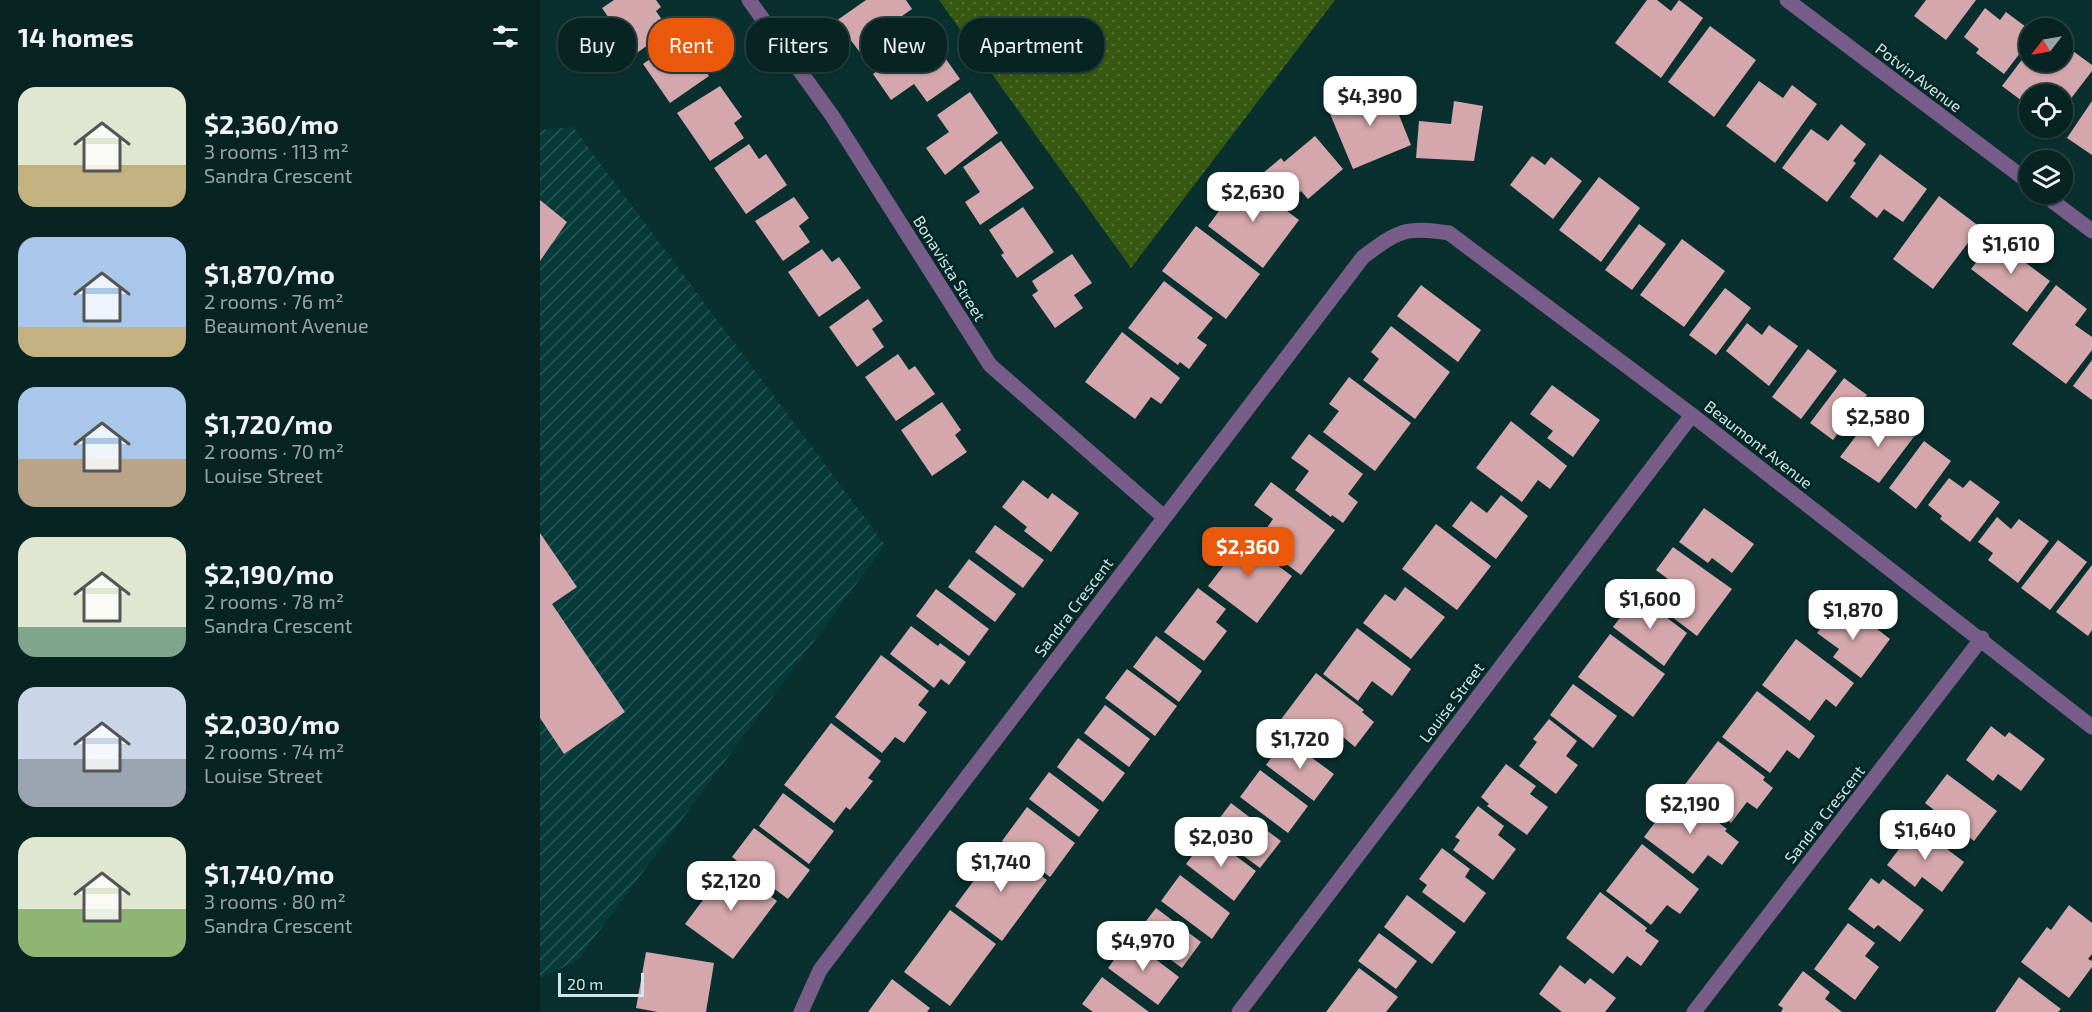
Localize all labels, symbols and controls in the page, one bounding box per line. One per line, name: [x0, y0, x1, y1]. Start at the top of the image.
chip: Buy: [558, 18, 636, 72]
chip: Rent: [648, 18, 734, 72]
chip: Filters: [746, 18, 849, 72]
chip: New: [861, 18, 947, 72]
chip: Apartment: [959, 18, 1104, 72]
north arrow: [2019, 18, 2073, 72]
map controls: [2019, 18, 2073, 204]
icon: filters: [489, 20, 522, 53]
text: 14 homes: [18, 21, 134, 52]
street label: Potvin Avenue: [1872, 38, 1966, 116]
pin: $4,390: [1321, 76, 1419, 127]
text: $4,390: [1338, 83, 1402, 107]
button: locate: [2019, 84, 2073, 138]
text: $2,360/mo: [204, 108, 339, 139]
icon: home: [66, 111, 138, 183]
text: 3 rooms · 113 m²: [204, 139, 349, 163]
button: layers: [2019, 150, 2073, 204]
text: Sandra Crescent: [204, 163, 352, 187]
pin: $2,630: [1204, 172, 1302, 223]
text: $2,630: [1221, 179, 1285, 203]
street label: Bonavista Street: [910, 212, 990, 324]
pin: $1,610: [1962, 224, 2060, 275]
text: $1,610: [1982, 231, 2040, 255]
text: $1,870/mo: [204, 258, 335, 289]
icon: home: [66, 261, 138, 333]
text: 2 rooms · 76 m²: [204, 289, 343, 313]
text: Beaumont Avenue: [204, 313, 369, 337]
street label: Beaumont Avenue: [1701, 396, 1817, 492]
pin: $2,580: [1829, 397, 1927, 448]
text: $2,580: [1846, 404, 1910, 428]
text: $1,720/mo: [204, 408, 333, 439]
icon: home: [66, 411, 138, 483]
text: 2 rooms · 70 m²: [204, 439, 344, 463]
text: Louise Street: [204, 463, 323, 487]
pin: $2,360: [1199, 527, 1297, 578]
text: $2,360: [1216, 534, 1280, 558]
street label: Sandra Crescent: [1030, 554, 1116, 660]
text: $2,190/mo: [204, 558, 334, 589]
icon: home: [66, 561, 138, 633]
pin: $1,600: [1601, 579, 1699, 630]
text: $1,600: [1619, 586, 1681, 610]
text: 2 rooms · 78 m²: [204, 589, 344, 613]
pin: $1,870: [1804, 590, 1902, 641]
text: $1,870: [1823, 597, 1883, 621]
text: Sandra Crescent: [204, 613, 352, 637]
street label: Louise Street: [1415, 658, 1487, 746]
text: $2,030/mo: [204, 708, 340, 739]
icon: home: [66, 711, 138, 783]
pin: $1,720: [1251, 719, 1349, 770]
text: $1,720: [1270, 726, 1330, 750]
text: 2 rooms · 74 m²: [204, 739, 344, 763]
street label: Sandra Crescent: [1780, 761, 1868, 867]
text: Louise Street: [204, 763, 323, 787]
pin: $2,190: [1641, 784, 1739, 835]
text: $2,190: [1660, 791, 1720, 815]
pin: $1,640: [1876, 810, 1974, 861]
pin: $2,030: [1172, 817, 1270, 868]
text: $1,640: [1894, 817, 1956, 841]
text: $2,030: [1189, 824, 1253, 848]
pin: $1,740: [952, 842, 1050, 893]
text: $1,740: [971, 849, 1031, 873]
text: $1,740/mo: [204, 858, 334, 889]
icon: home: [66, 861, 138, 933]
pin: $2,120: [682, 861, 780, 912]
text: $2,120: [701, 868, 761, 892]
text: 3 rooms · 80 m²: [204, 889, 346, 913]
text: Sandra Crescent: [204, 913, 352, 937]
pin: $4,970: [1094, 921, 1192, 972]
text: $4,970: [1111, 928, 1175, 952]
scale bar: [558, 970, 644, 998]
text: 20 m: [567, 974, 603, 993]

